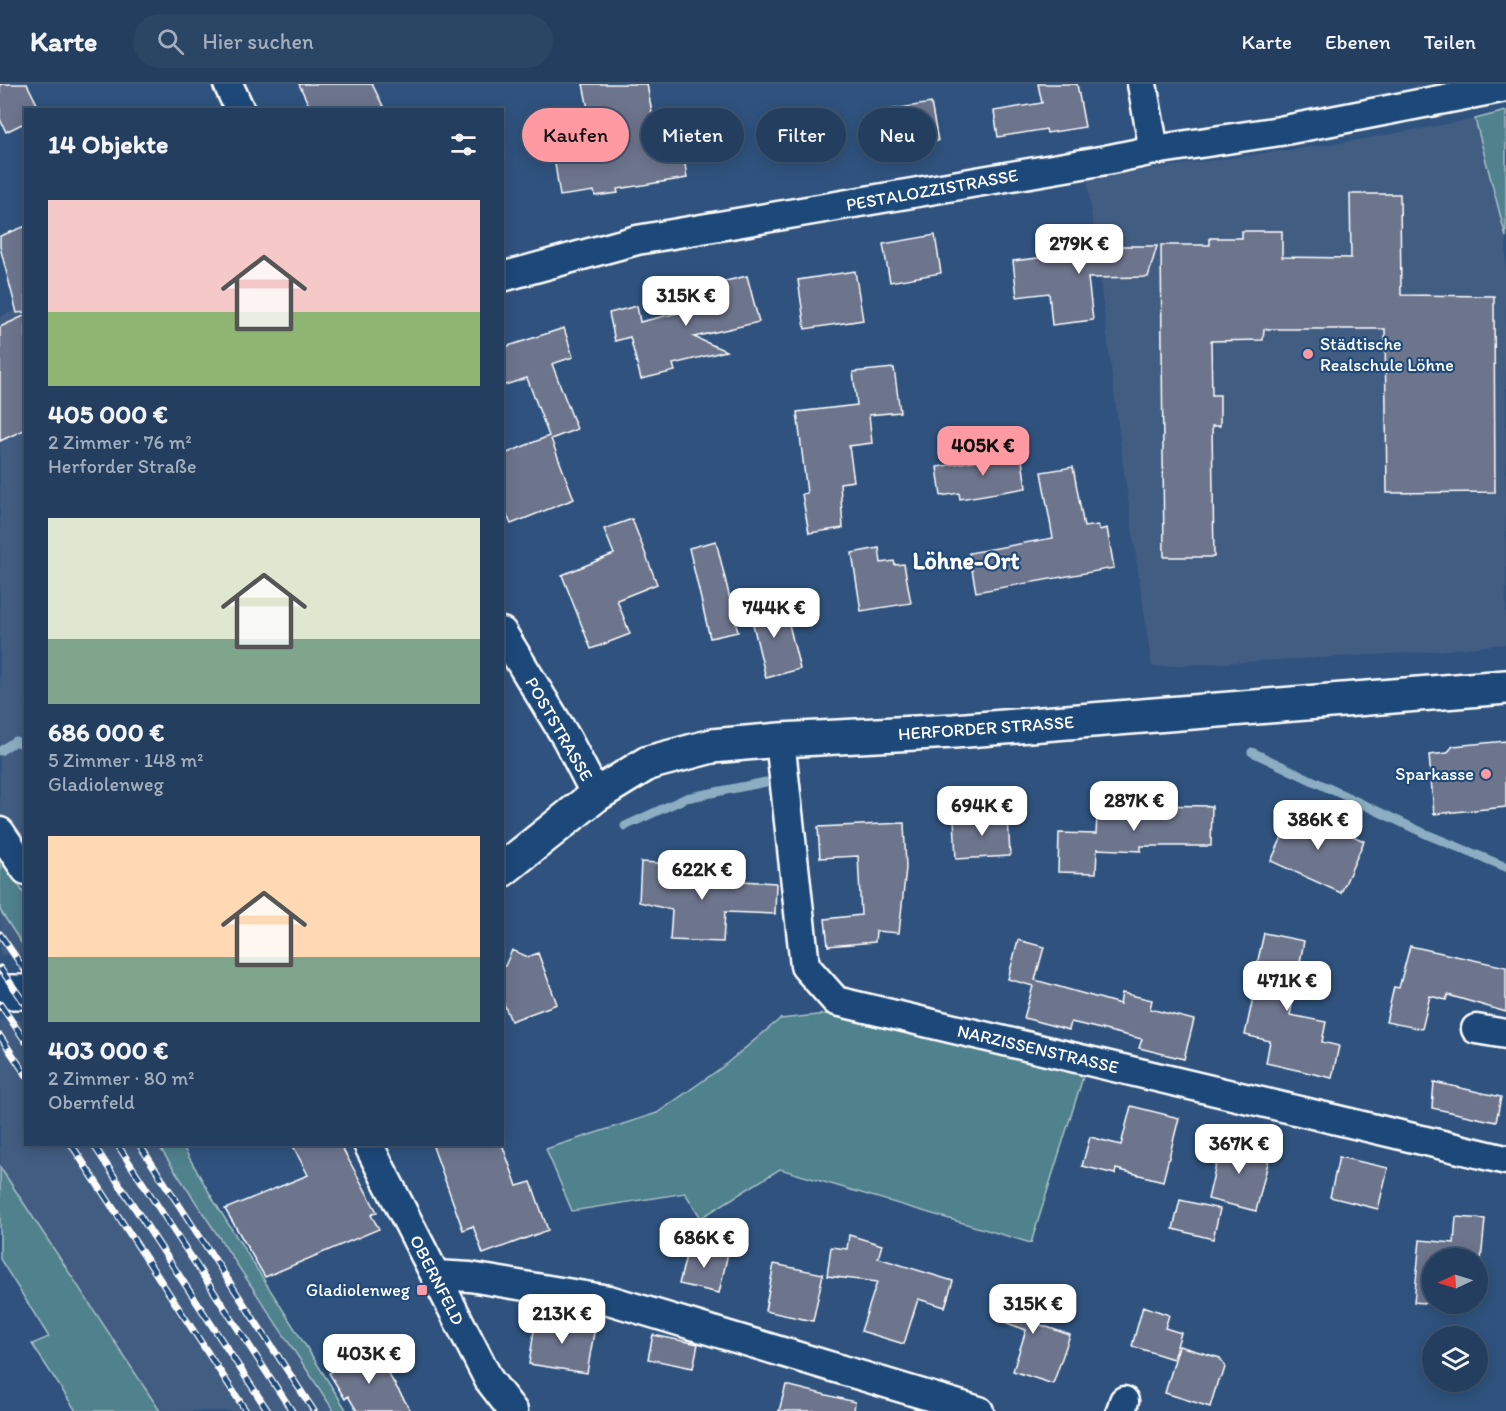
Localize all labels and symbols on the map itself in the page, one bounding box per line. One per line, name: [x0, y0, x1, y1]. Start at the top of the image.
street label: PESTALOZZISTRASSE: [844, 164, 1020, 216]
pin: 279K €: [1030, 224, 1128, 275]
pin: 315K €: [637, 276, 735, 327]
place label: Städtische Realschule Löhne: [1320, 333, 1454, 376]
marker: Städtische Realschule Löhne: [1301, 347, 1315, 361]
pin: 405K €: [934, 426, 1032, 477]
district label: Löhne-Ort: [912, 546, 1020, 575]
pin: 744K €: [725, 588, 823, 639]
street label: POSTSTRASSE: [520, 673, 598, 785]
street label: HERFORDER STRASSE: [897, 711, 1075, 745]
place label: Sparkasse: [1395, 763, 1474, 785]
marker: Sparkasse: [1479, 767, 1493, 781]
pin: 287K €: [1085, 781, 1183, 832]
pin: 694K €: [933, 786, 1031, 837]
pin: 386K €: [1269, 800, 1367, 851]
pin: 622K €: [653, 850, 751, 901]
pin: 471K €: [1238, 961, 1336, 1012]
street label: NARZISSENSTRASSE: [955, 1020, 1121, 1078]
pin: 367K €: [1190, 1124, 1288, 1175]
pin: 686K €: [655, 1218, 753, 1269]
street label: OBERNFELD: [405, 1231, 469, 1329]
north arrow: [1422, 1248, 1488, 1314]
place label: Gladiolenweg: [306, 1279, 411, 1301]
marker: Gladiolenweg: [415, 1283, 429, 1297]
pin: 315K €: [984, 1284, 1082, 1335]
pin: 213K €: [513, 1294, 611, 1345]
pin: 403K €: [320, 1334, 418, 1385]

